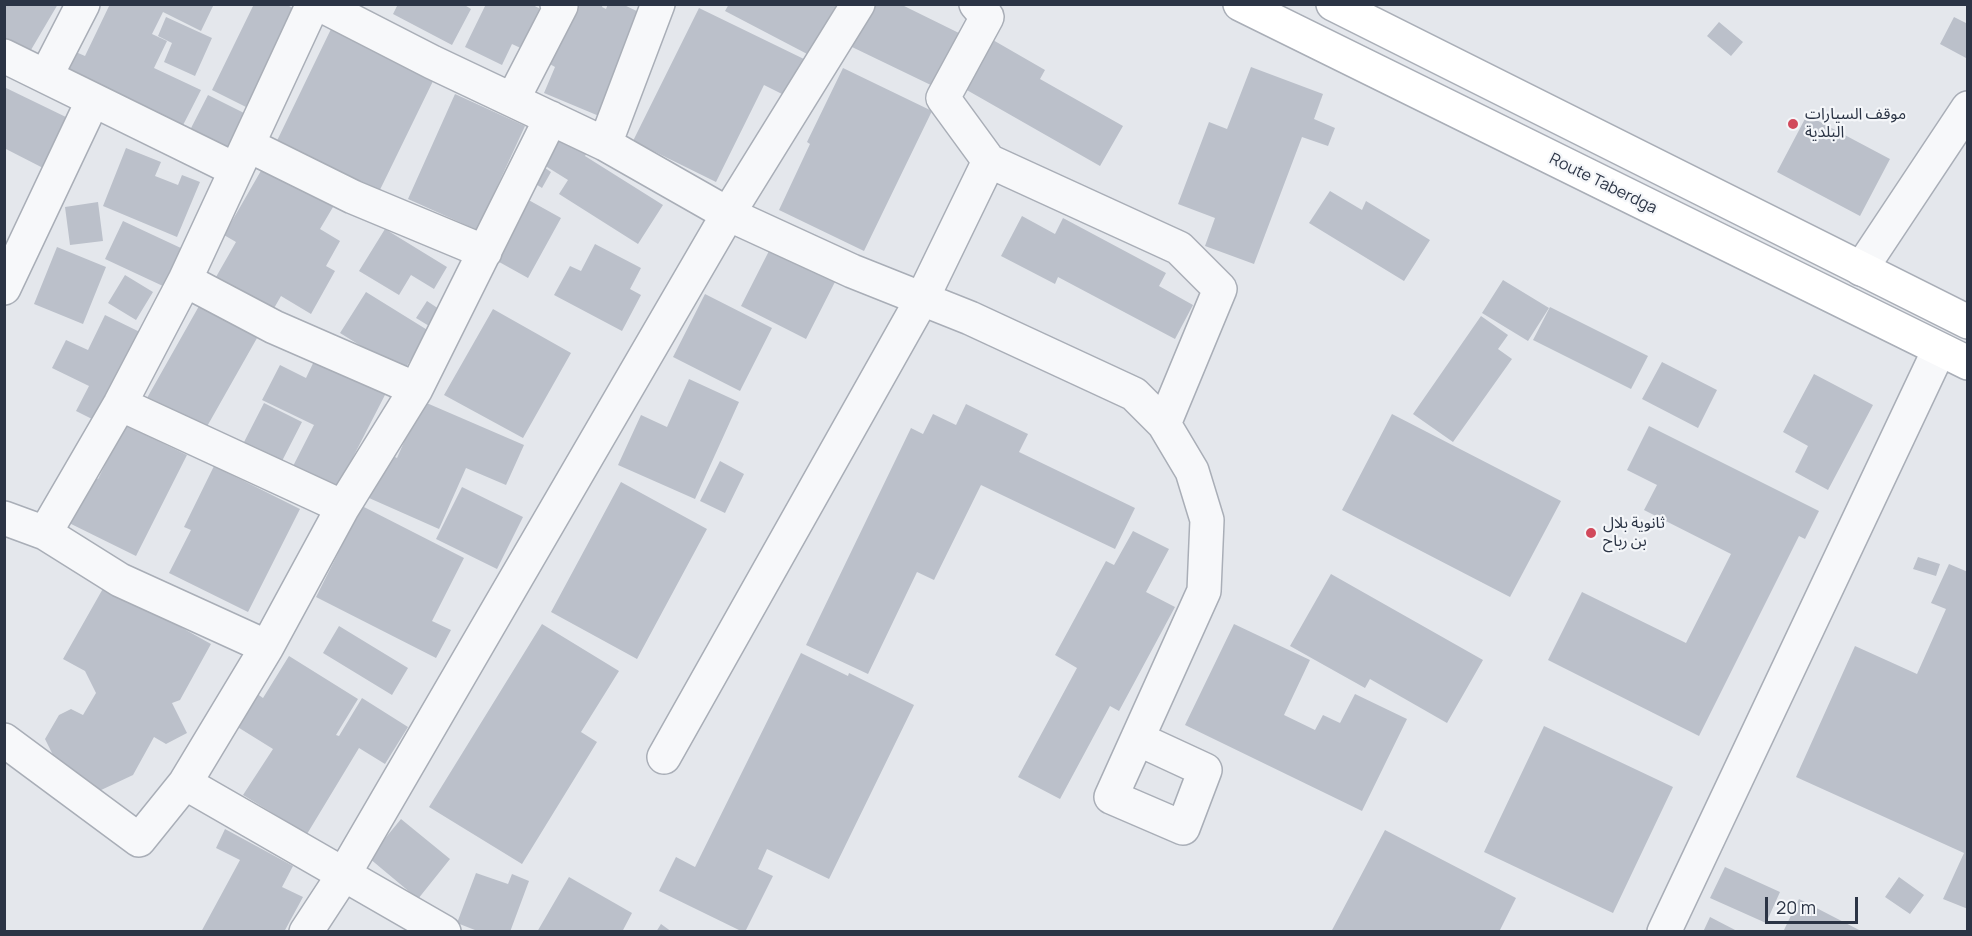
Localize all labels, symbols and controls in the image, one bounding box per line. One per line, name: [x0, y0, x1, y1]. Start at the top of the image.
place label: موقف السيارات البلدية: [1805, 105, 1906, 143]
marker: موقف السيارات البلدية: [1786, 117, 1800, 131]
street label: Route Taberdga: [1546, 150, 1660, 218]
place label: ثانوية بلال بن رباح: [1603, 514, 1665, 552]
marker: ثانوية بلال بن رباح: [1584, 526, 1598, 540]
scale bar: [1768, 885, 1861, 923]
text: 20 m: [1776, 895, 1816, 919]

